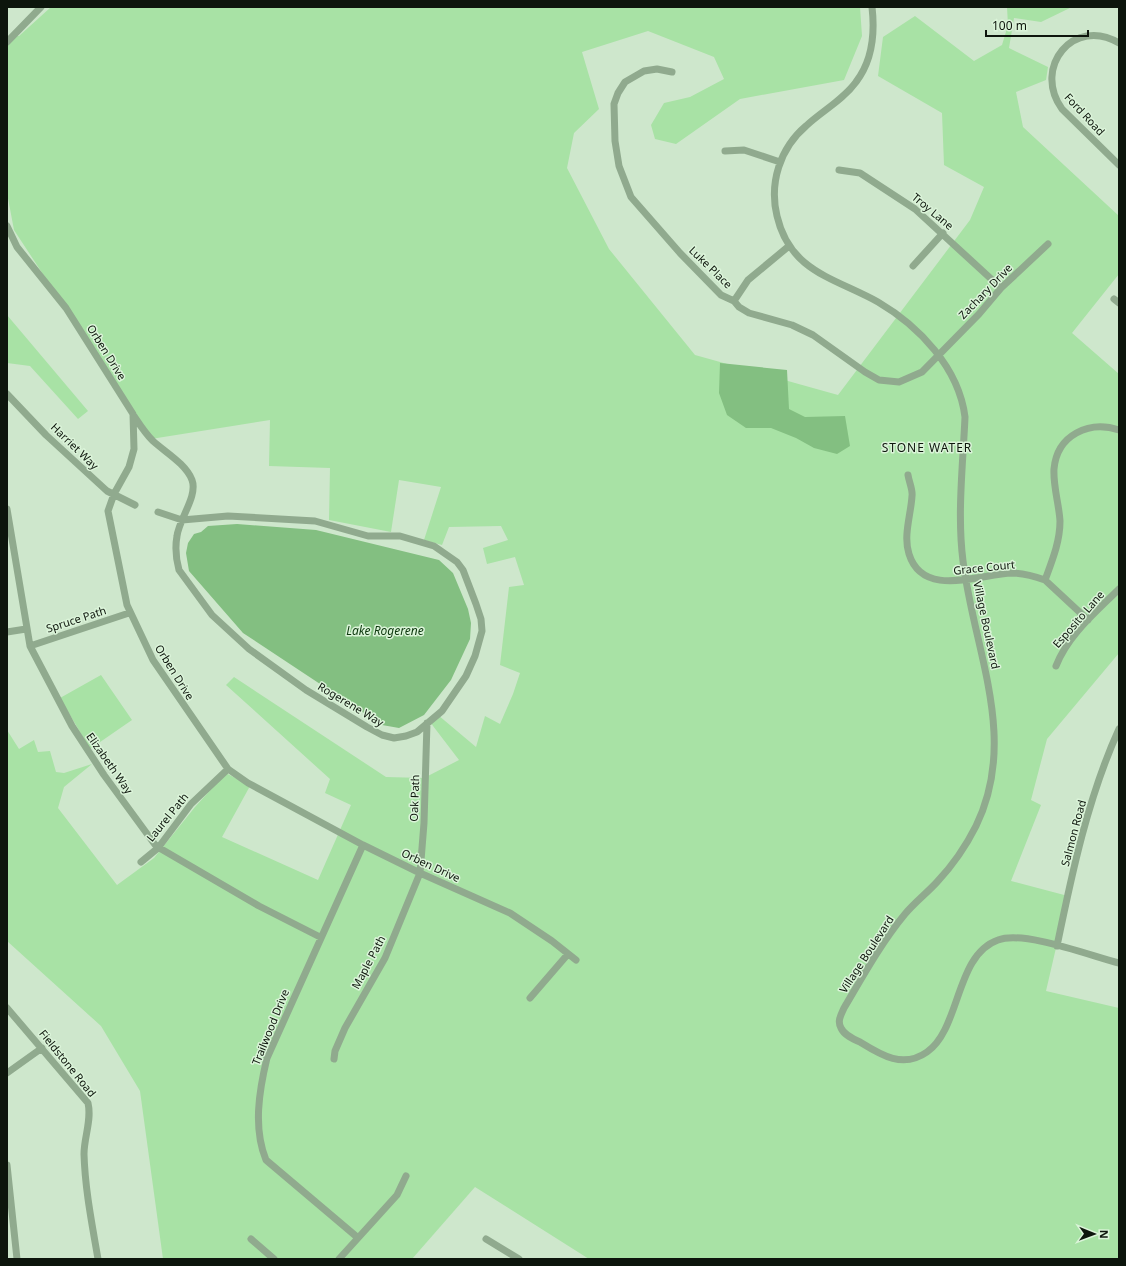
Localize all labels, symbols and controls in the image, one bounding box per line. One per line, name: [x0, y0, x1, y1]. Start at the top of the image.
scale bar: [986, 12, 1088, 38]
text: 100 m: [992, 17, 1027, 34]
street label: Ford Road: [1062, 90, 1108, 138]
street label: Troy Lane: [909, 189, 957, 233]
street label: Luke Place: [686, 243, 736, 291]
street label: Zachary Drive: [955, 260, 1015, 322]
street label: Orben Drive: [84, 321, 130, 383]
street label: Harriet Way: [48, 419, 102, 473]
district label: STONE WATER: [882, 439, 972, 456]
street label: Grace Court: [953, 556, 1016, 578]
street label: Village Boulevard: [970, 580, 1004, 670]
street label: Esposito Lane: [1049, 587, 1107, 651]
street label: Spruce Path: [44, 602, 108, 636]
water label: Lake Rogerene: [346, 622, 424, 639]
street label: Orben Drive: [152, 641, 198, 703]
street label: Rogerene Way: [315, 678, 387, 730]
street label: Elizabeth Way: [83, 729, 137, 797]
street label: Oak Path: [406, 774, 422, 822]
street label: Laurel Path: [143, 790, 191, 844]
street label: Salmon Road: [1057, 798, 1089, 868]
street label: Orben Drive: [399, 845, 463, 885]
street label: Village Boulevard: [835, 912, 897, 996]
street label: Maple Path: [348, 933, 388, 991]
street label: Trailwood Drive: [248, 987, 292, 1067]
street label: Fieldstone Road: [36, 1026, 100, 1100]
north arrow: [1074, 1214, 1114, 1254]
text: N: [1097, 1230, 1112, 1239]

